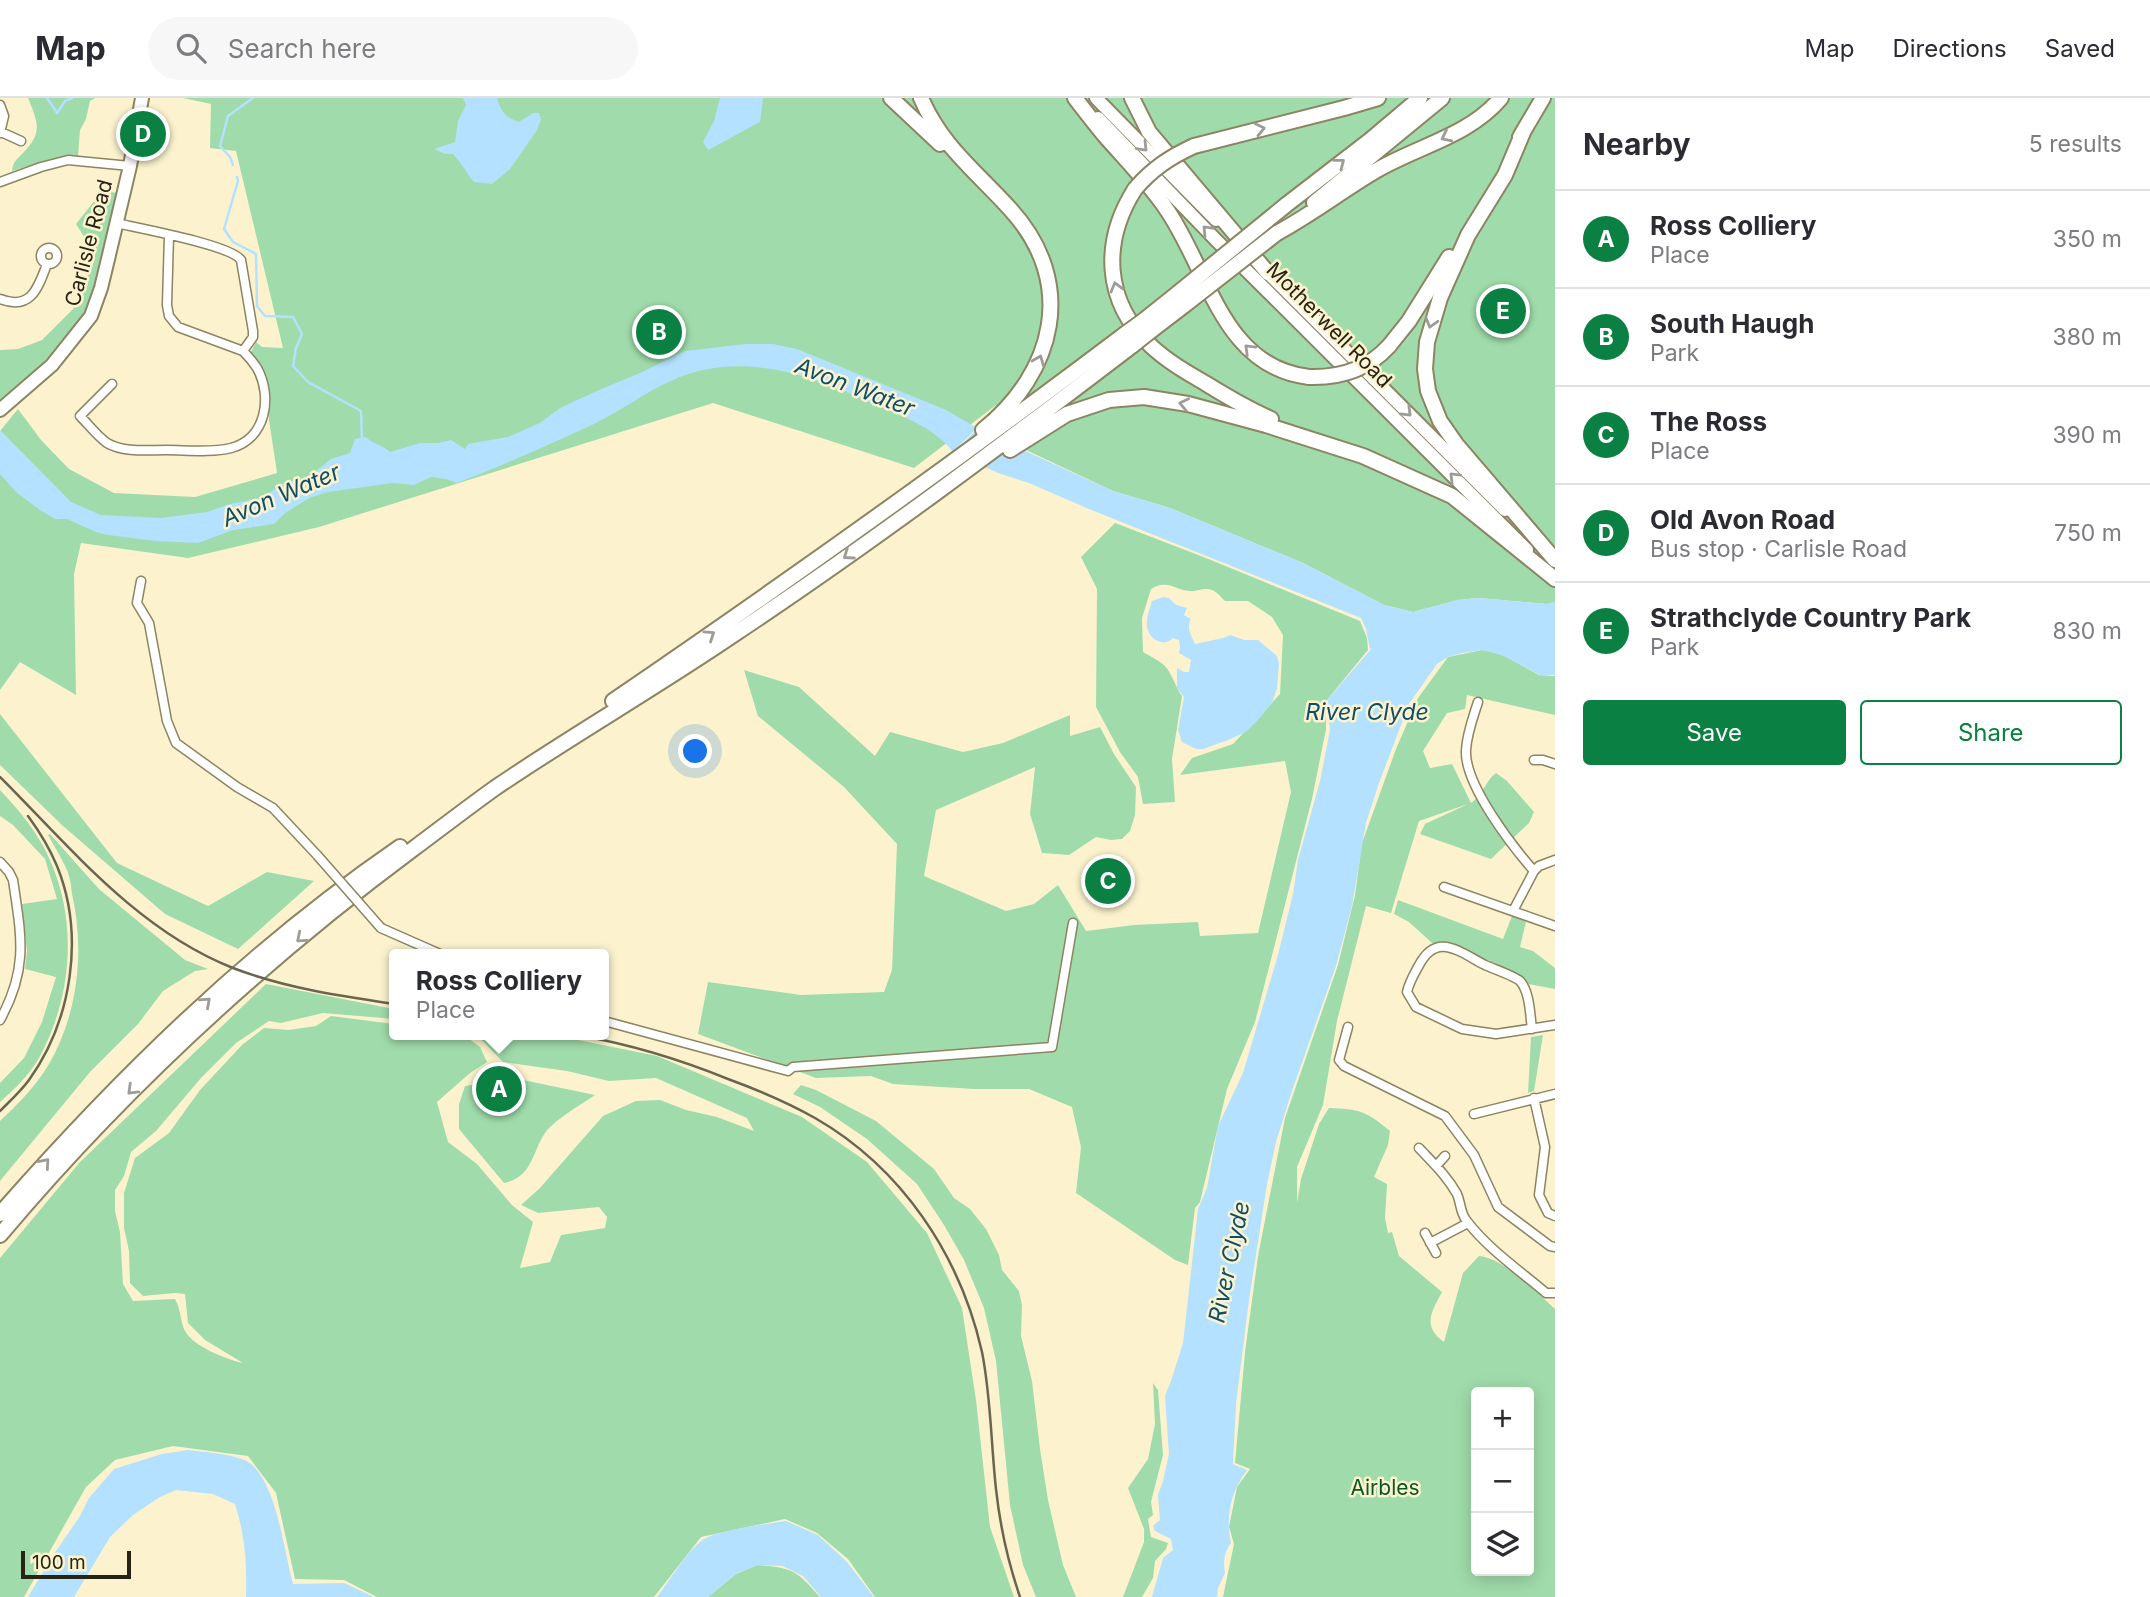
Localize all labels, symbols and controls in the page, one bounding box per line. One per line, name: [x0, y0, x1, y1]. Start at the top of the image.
search box: [148, 17, 638, 80]
text: Map: [35, 28, 106, 68]
icon: search: [172, 29, 210, 67]
text: Search here: [228, 33, 376, 64]
text: Map: [1805, 34, 1854, 63]
text: Directions: [1892, 34, 2007, 63]
text: Saved: [2045, 34, 2115, 63]
pin: D: [120, 108, 166, 160]
one-way arrow: [1254, 123, 1266, 137]
text: Nearby: [1583, 126, 1691, 162]
one-way arrow: [1441, 129, 1453, 143]
text: 5 results: [2029, 130, 2122, 158]
one-way arrow: [1135, 139, 1148, 152]
one-way arrow: [1332, 159, 1345, 172]
street label: Carlisle Road: [60, 177, 117, 309]
text: Ross Colliery: [1650, 210, 1816, 241]
one-way arrow: [1202, 225, 1215, 238]
text: A: [1597, 225, 1615, 253]
text: 350 m: [2053, 225, 2122, 253]
text: Place: [1650, 241, 1710, 269]
street label: Motherwell Road: [1261, 257, 1397, 393]
one-way arrow: [1110, 281, 1124, 293]
pin: E: [1480, 285, 1526, 337]
pin: B: [636, 306, 682, 358]
text: South Haugh: [1650, 308, 1814, 339]
one-way arrow: [1425, 317, 1440, 329]
text: B: [1598, 323, 1614, 351]
text: 380 m: [2052, 323, 2122, 351]
text: Park: [1650, 339, 1699, 367]
one-way arrow: [1244, 345, 1257, 358]
water label: Avon Water: [790, 351, 920, 423]
one-way arrow: [1031, 355, 1045, 367]
one-way arrow: [1178, 397, 1190, 412]
one-way arrow: [1399, 404, 1412, 417]
text: The Ross: [1650, 406, 1767, 437]
text: C: [1597, 421, 1615, 449]
text: 390 m: [2052, 421, 2122, 449]
text: Place: [1650, 437, 1710, 465]
water label: Avon Water: [217, 457, 345, 533]
one-way arrow: [1449, 473, 1462, 486]
text: Old Avon Road: [1650, 504, 1835, 535]
text: D: [1598, 519, 1614, 547]
text: 750 m: [2054, 519, 2122, 547]
text: Bus stop · Carlisle Road: [1650, 535, 1907, 563]
one-way arrow: [843, 547, 856, 559]
text: Strathclyde Country Park: [1650, 602, 1971, 633]
text: E: [1599, 617, 1613, 645]
text: 830 m: [2052, 617, 2122, 645]
one-way arrow: [702, 631, 715, 643]
text: Park: [1650, 633, 1699, 661]
water label: River Clyde: [1305, 698, 1429, 726]
button: Save: [1583, 700, 1846, 765]
button: Share: [1860, 700, 2122, 765]
your location: [678, 734, 712, 768]
pin: C: [1085, 855, 1131, 907]
one-way arrow: [296, 930, 309, 942]
popup: [389, 949, 609, 1040]
text: Ross Colliery: [416, 965, 582, 996]
text: Place: [416, 996, 476, 1024]
one-way arrow: [198, 997, 211, 1010]
pin: A: [476, 1063, 522, 1115]
one-way arrow: [127, 1082, 140, 1095]
one-way arrow: [37, 1158, 49, 1171]
water label: River Clyde: [1202, 1199, 1256, 1325]
map controls: [1471, 1387, 1534, 1576]
button: +: [1471, 1387, 1534, 1450]
button: −: [1471, 1450, 1534, 1513]
park label: Airbles: [1350, 1475, 1420, 1500]
button: layers: [1471, 1513, 1534, 1576]
scale bar: [21, 1548, 131, 1580]
text: 100 m: [32, 1551, 86, 1574]

